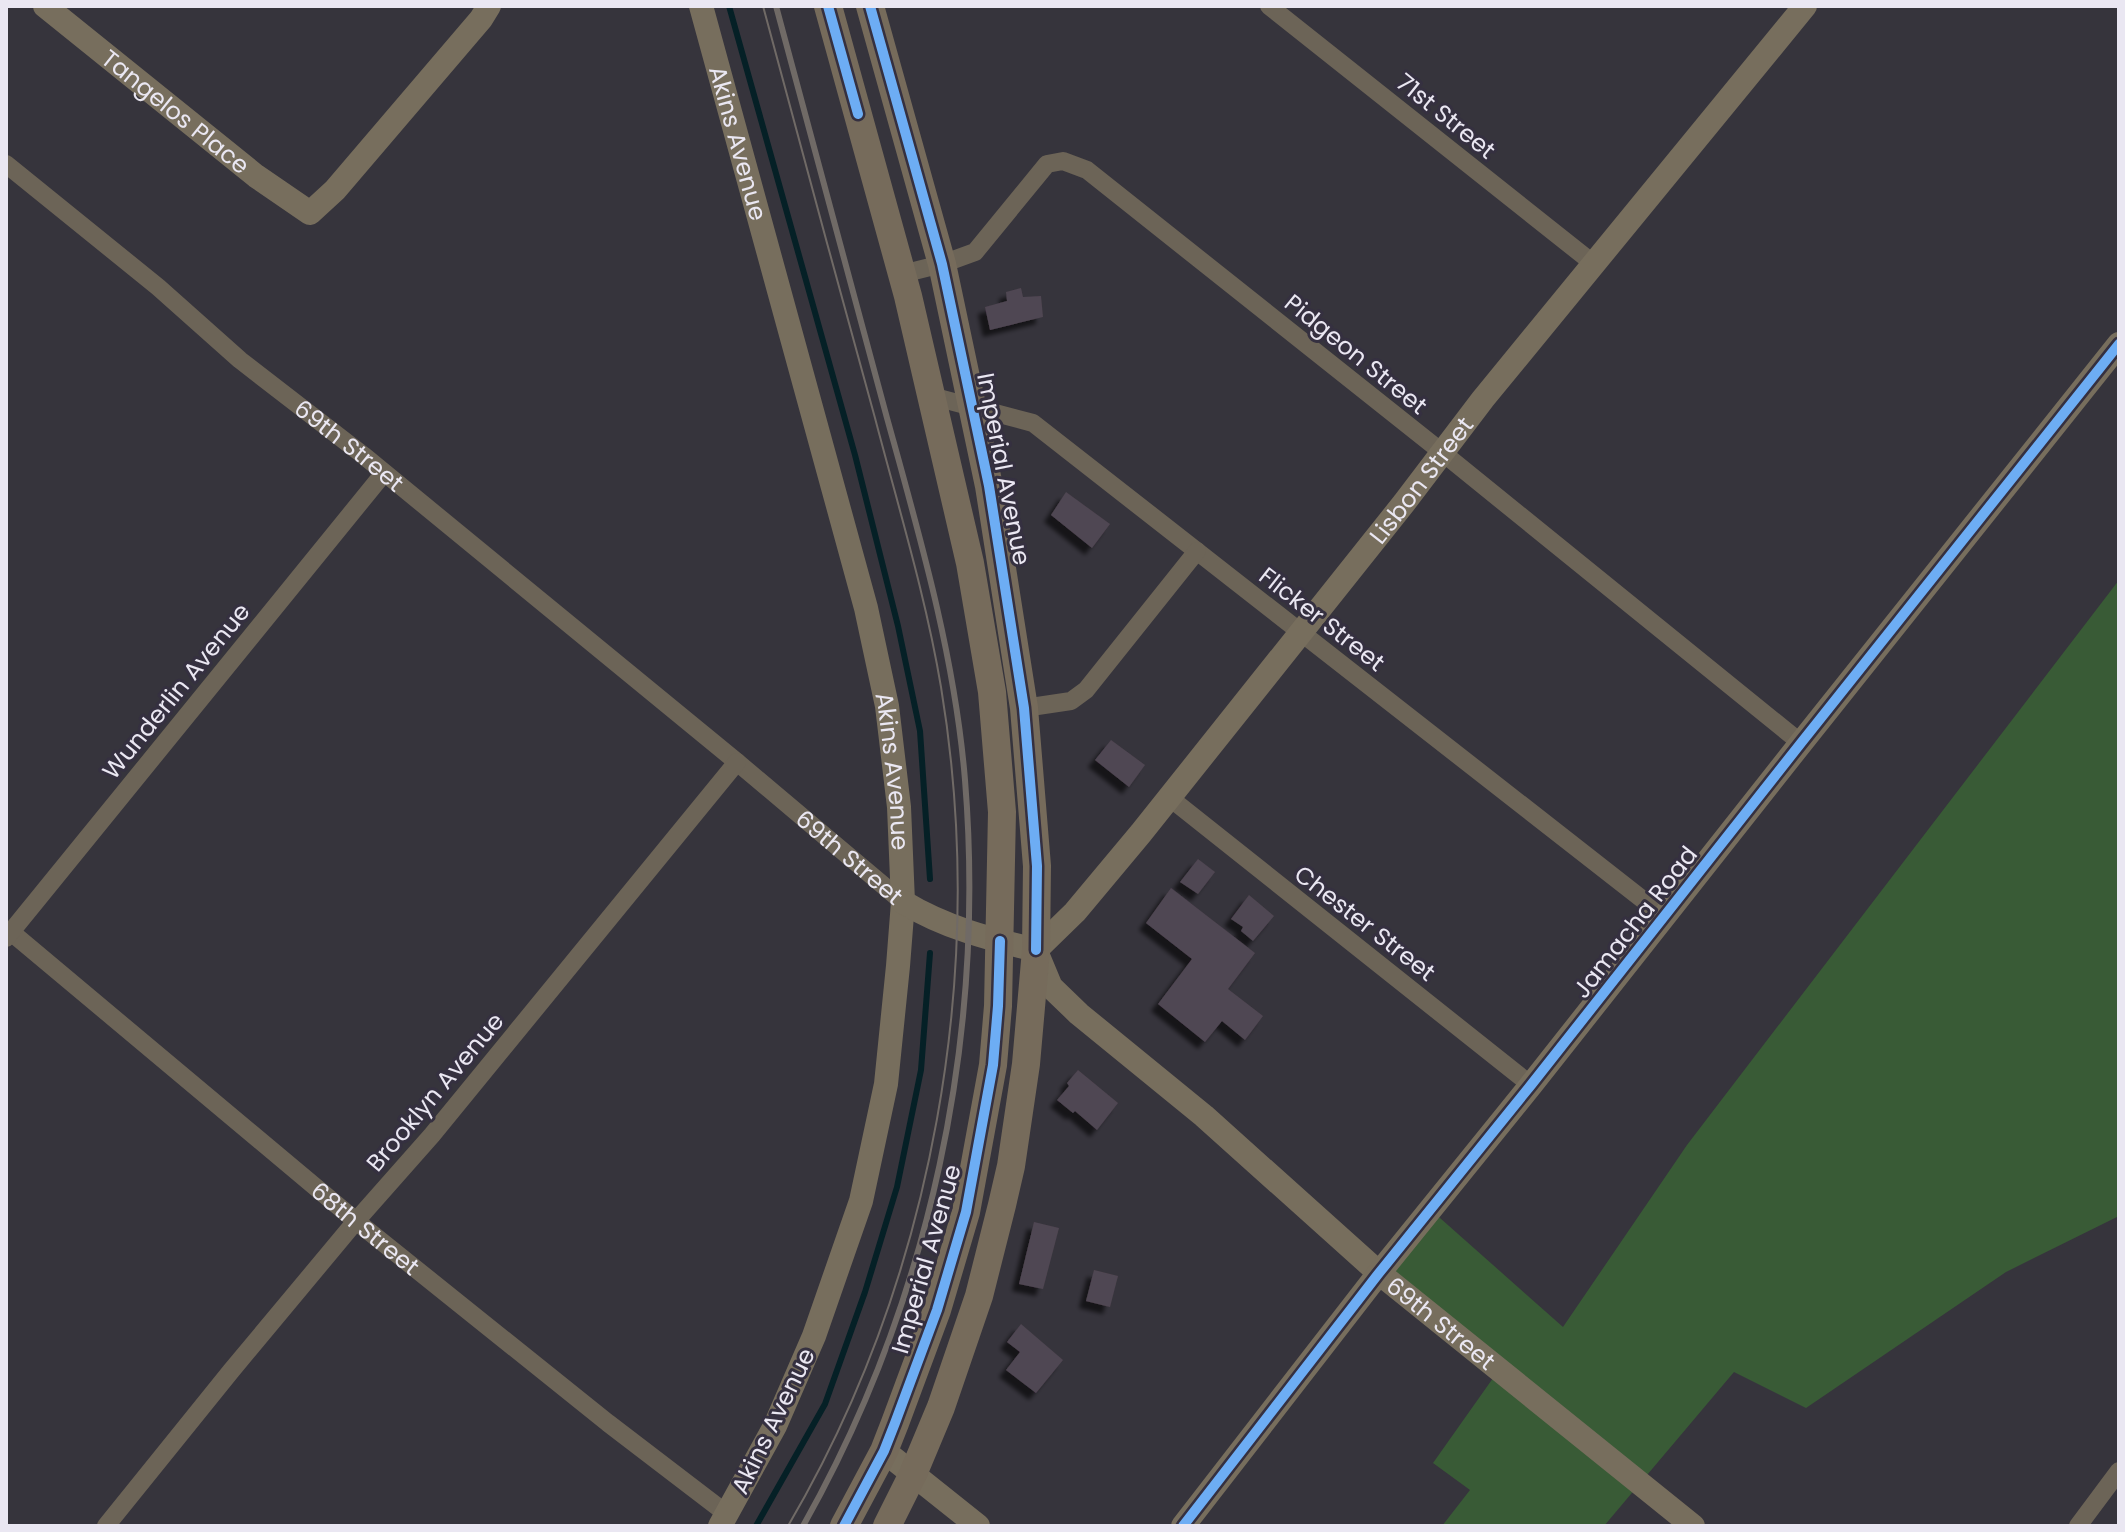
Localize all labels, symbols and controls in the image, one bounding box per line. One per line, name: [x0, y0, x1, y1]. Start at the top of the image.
street label: Tangelos Place: [95, 42, 257, 181]
street label: Akins Avenue: [702, 62, 775, 224]
street label: 71st Street: [1389, 66, 1503, 166]
street label: Pidgeon Street: [1278, 286, 1434, 422]
street label: Imperial Avenue: [969, 370, 1039, 568]
street label: 69th Street: [288, 392, 411, 499]
street label: Lisbon Street: [1361, 409, 1481, 551]
street label: Flicker Street: [1252, 559, 1392, 679]
street label: Wunderlin Avenue: [95, 596, 257, 786]
street label: Akins Avenue: [868, 689, 917, 851]
street label: 69th Street: [789, 802, 910, 912]
street label: Jamacha Road: [1565, 839, 1705, 1005]
street label: Chester Street: [1288, 857, 1442, 989]
street label: Brooklyn Avenue: [359, 1006, 511, 1178]
street label: Imperial Avenue: [883, 1161, 969, 1357]
street label: 68th Street: [304, 1174, 427, 1282]
street label: 69th Street: [1380, 1269, 1502, 1377]
street label: Akins Avenue: [723, 1342, 823, 1500]

